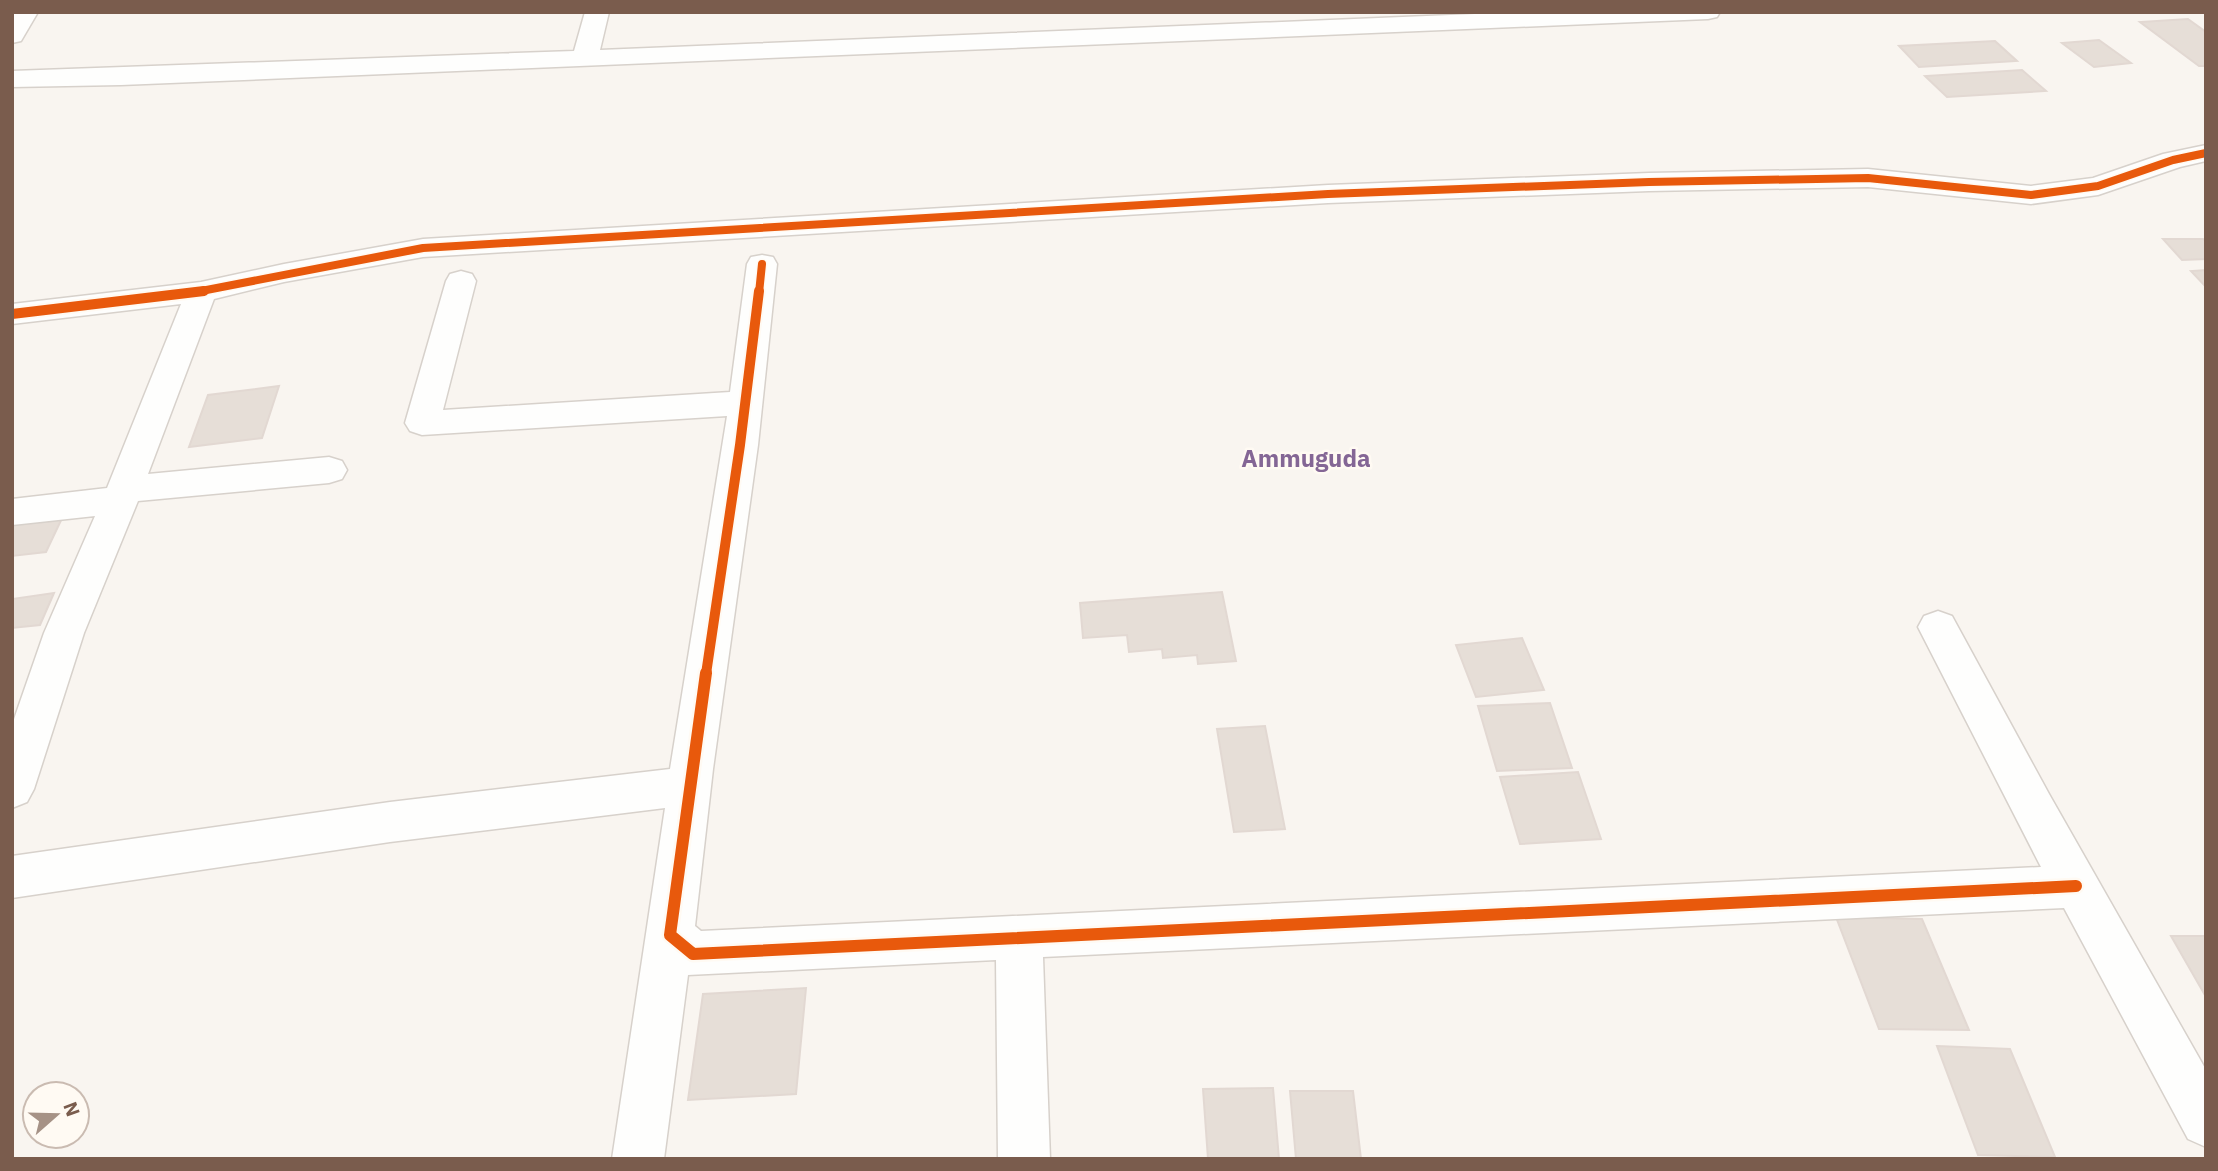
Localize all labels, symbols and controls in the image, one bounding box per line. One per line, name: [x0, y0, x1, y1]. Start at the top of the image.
district label: Ammuguda: [1241, 442, 1371, 474]
north arrow: [21, 1080, 91, 1150]
text: N: [58, 1099, 86, 1120]

